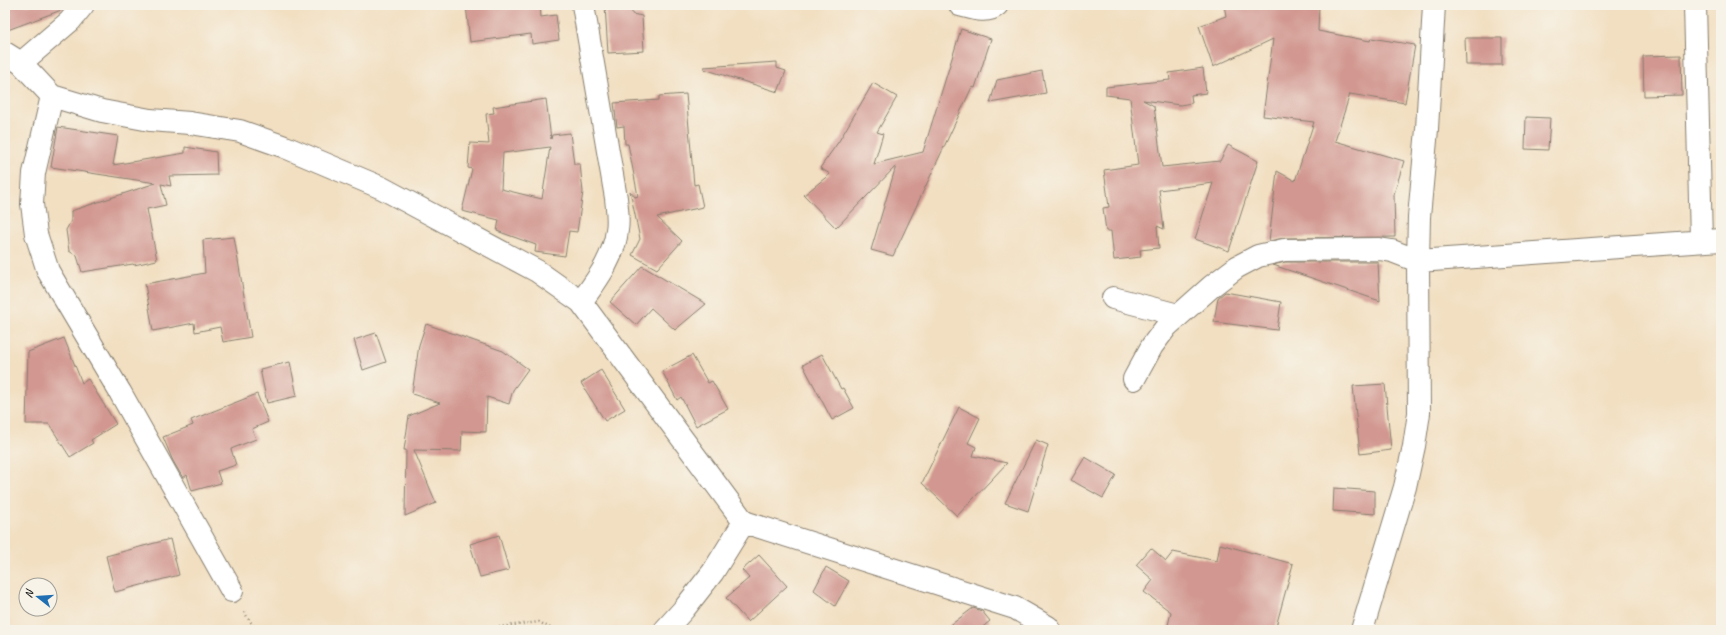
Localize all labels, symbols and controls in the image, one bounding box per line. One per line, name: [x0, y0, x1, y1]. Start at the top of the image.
north arrow: [18, 577, 58, 617]
text: N: [21, 587, 37, 599]

